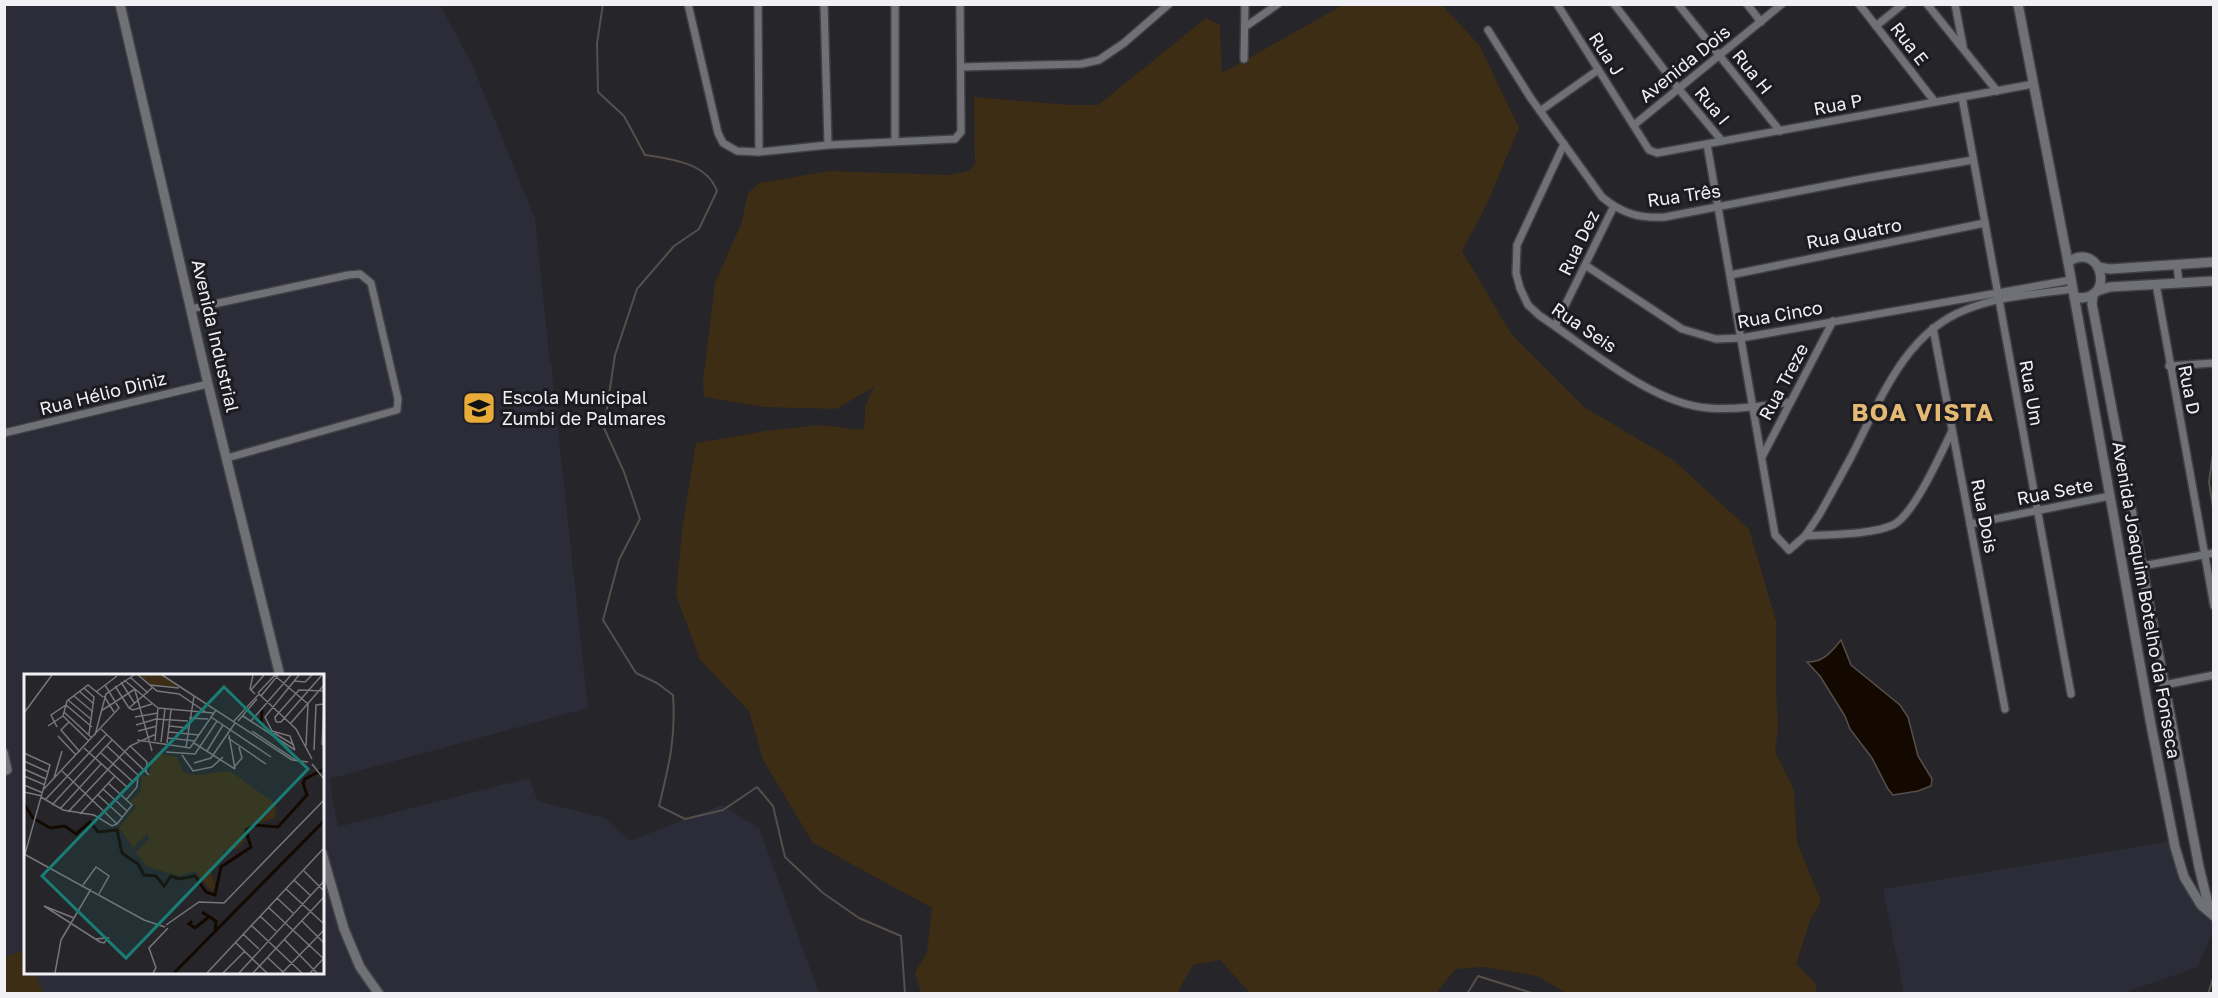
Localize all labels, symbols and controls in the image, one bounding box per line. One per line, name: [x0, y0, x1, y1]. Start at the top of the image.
street label: Rua E: [1886, 18, 1933, 69]
street label: Avenida Dois: [1634, 20, 1734, 107]
street label: Rua J: [1585, 28, 1629, 79]
street label: Rua H: [1728, 45, 1777, 98]
street label: Rua I: [1690, 82, 1735, 129]
street label: Rua P: [1812, 89, 1864, 120]
street label: Rua Três: [1646, 179, 1722, 211]
street label: Rua Dez: [1553, 206, 1603, 279]
street label: Rua Quatro: [1804, 213, 1903, 253]
street label: Avenida Industrial: [188, 257, 244, 414]
street label: Rua Cinco: [1735, 296, 1824, 332]
street label: Rua Seis: [1548, 297, 1621, 357]
street label: Rua Treze: [1754, 339, 1813, 424]
street label: Rua Um: [2015, 358, 2049, 427]
street label: Rua D: [2174, 363, 2206, 416]
street label: Rua Hélio Diniz: [37, 367, 168, 419]
place label: Escola Municipal Zumbi de Palmares: [502, 386, 666, 429]
school or university icon: Escola Municipal Zumbi de Palmares: [461, 390, 497, 426]
district label: BOA VISTA: [1851, 397, 1995, 426]
street label: Avenida Joaquim Botelho da Fonseca: [2108, 440, 2186, 760]
street label: Rua Sete: [2015, 473, 2095, 509]
street label: Rua Dois: [1967, 477, 2003, 555]
inset map: [24, 674, 324, 974]

